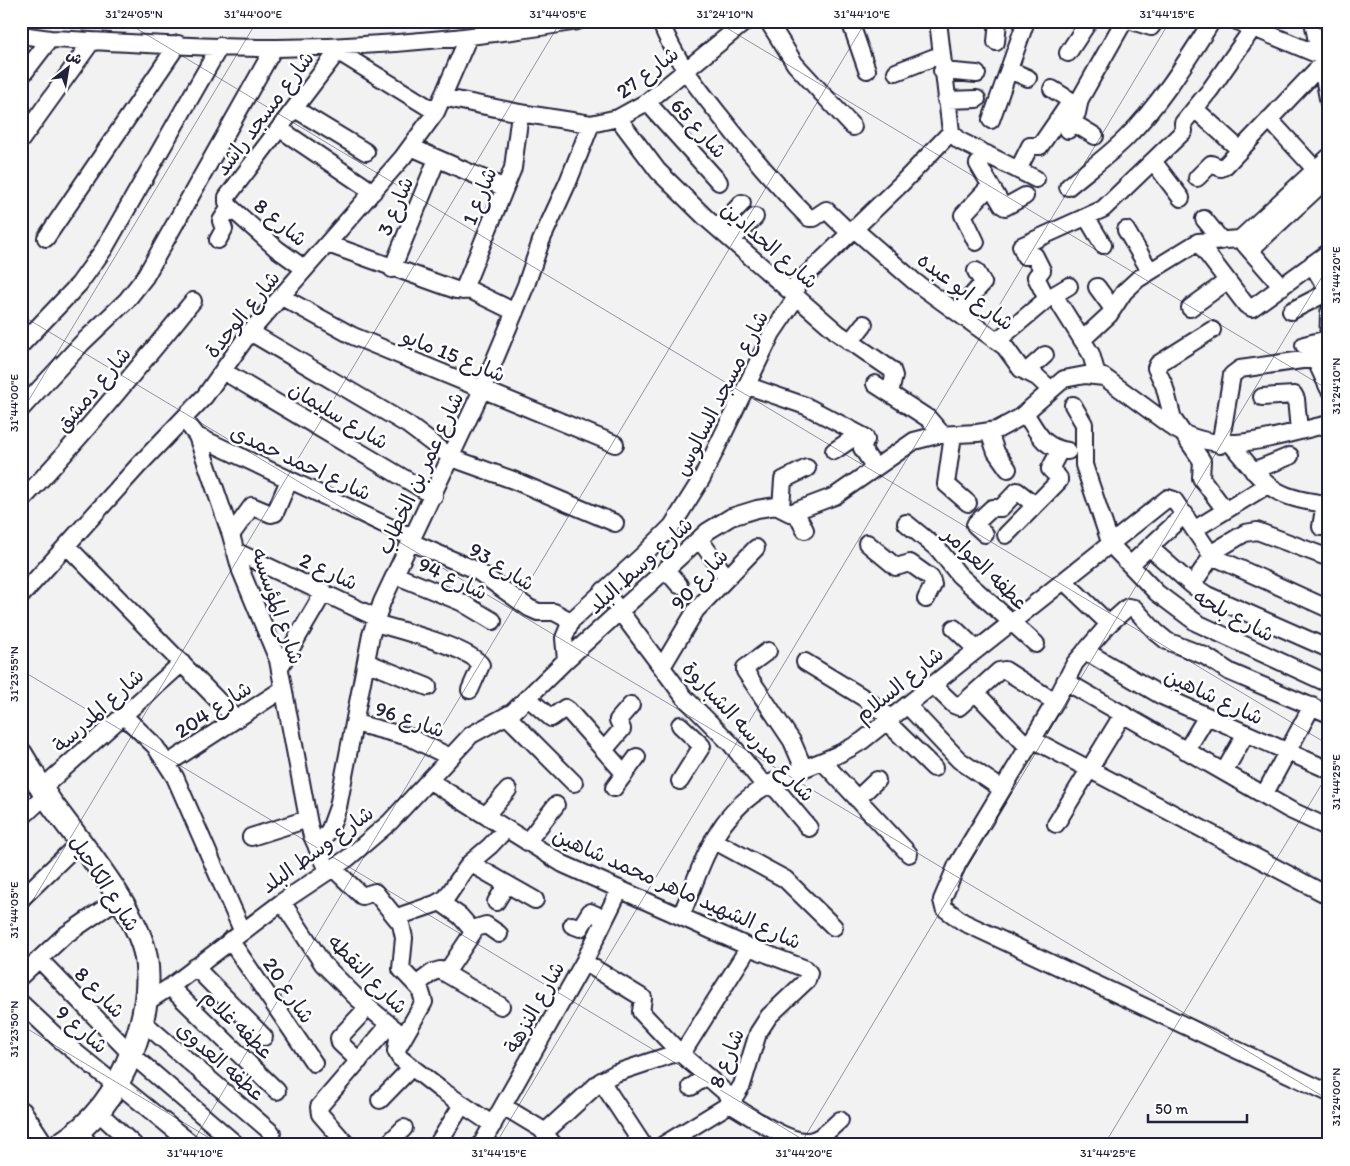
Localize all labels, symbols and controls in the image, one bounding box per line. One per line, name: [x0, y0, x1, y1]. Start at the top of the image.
text: 31°24'05"N: [105, 7, 163, 21]
text: 31°44'00"E: [224, 7, 282, 21]
text: 31°44'05"E: [529, 7, 587, 21]
text: 31°24'10"N: [697, 7, 753, 21]
text: 31°44'10"E: [834, 7, 891, 21]
text: 31°44'15"E: [1139, 7, 1195, 21]
street label: شارع 27: [611, 40, 685, 106]
north arrow: [42, 42, 92, 92]
text: ش: [63, 46, 85, 69]
street label: شارع مسجد راشد: [209, 46, 321, 182]
street label: شارع 65: [663, 93, 732, 165]
street label: شارع 1: [456, 164, 505, 230]
street label: شارع 3: [371, 173, 421, 240]
street label: شارع 8: [247, 193, 313, 254]
street label: شارع الحدادين: [714, 196, 824, 296]
text: 31°44'20"E: [1329, 246, 1343, 304]
street label: شارع ابو عبده: [911, 247, 1019, 338]
street label: شارع الوحدة: [199, 265, 287, 365]
street label: شارع مسجد السالوس: [669, 306, 776, 481]
street label: شارع 15 مايو: [396, 322, 509, 390]
street label: شارع دمشق: [50, 341, 138, 439]
text: 31°24'10"N: [1329, 358, 1343, 414]
text: 31°44'00"E: [7, 374, 21, 432]
street label: شارع سليمان: [283, 376, 393, 457]
street label: شارع عمر بن الخطاب: [371, 388, 471, 559]
street label: شارع احمد حمدى: [225, 418, 375, 508]
street label: شارع وسط البلد: [582, 511, 700, 621]
street label: عطفه العوامر: [936, 520, 1034, 615]
street label: شارع 93: [463, 536, 539, 598]
street label: شارع 90: [665, 543, 735, 617]
street label: شارع المؤسسه: [244, 545, 310, 668]
street label: شارع 2: [295, 547, 362, 598]
street label: شارع 94: [413, 551, 492, 608]
street label: شارع بلحه: [1188, 583, 1279, 649]
street label: شارع السلام: [850, 641, 951, 730]
text: 31°23'55"N: [7, 646, 21, 702]
street label: شارع مدرسه الشباروة: [675, 656, 821, 809]
street label: شارع شاهين: [1159, 662, 1267, 732]
street label: شارع المدرسة: [47, 663, 151, 760]
street label: شارع 204: [170, 675, 258, 746]
street label: شارع 96: [371, 695, 448, 745]
text: 31°44'25"E: [1329, 754, 1343, 810]
street label: شارع وسط البلد: [256, 800, 380, 901]
street label: شارع الشهيد ماهر محمد شاهين: [548, 822, 805, 957]
street label: شارع الكاحيل: [62, 830, 145, 938]
text: 31°44'05"E: [7, 881, 21, 939]
street label: شارع النقطه: [321, 929, 413, 1021]
street label: شارع 20: [255, 952, 320, 1029]
street label: شارع النزهة: [499, 957, 572, 1059]
street label: شارع 8: [67, 961, 130, 1025]
street label: عطفه غلام: [194, 984, 279, 1067]
street label: شارع 9: [49, 1000, 113, 1061]
text: 31°23'50"N: [7, 1001, 21, 1057]
street label: عطفه العدوى: [172, 1016, 270, 1106]
street label: شارع 8: [703, 1025, 752, 1092]
text: 31°24'00"N: [1329, 1068, 1343, 1126]
scale bar: [1148, 1091, 1246, 1123]
text: 50 m: [1155, 1100, 1188, 1118]
text: 31°44'10"E: [167, 1146, 224, 1160]
text: 31°44'15"E: [471, 1146, 527, 1160]
text: 31°44'20"E: [775, 1146, 833, 1160]
text: 31°44'25"E: [1080, 1146, 1136, 1160]

